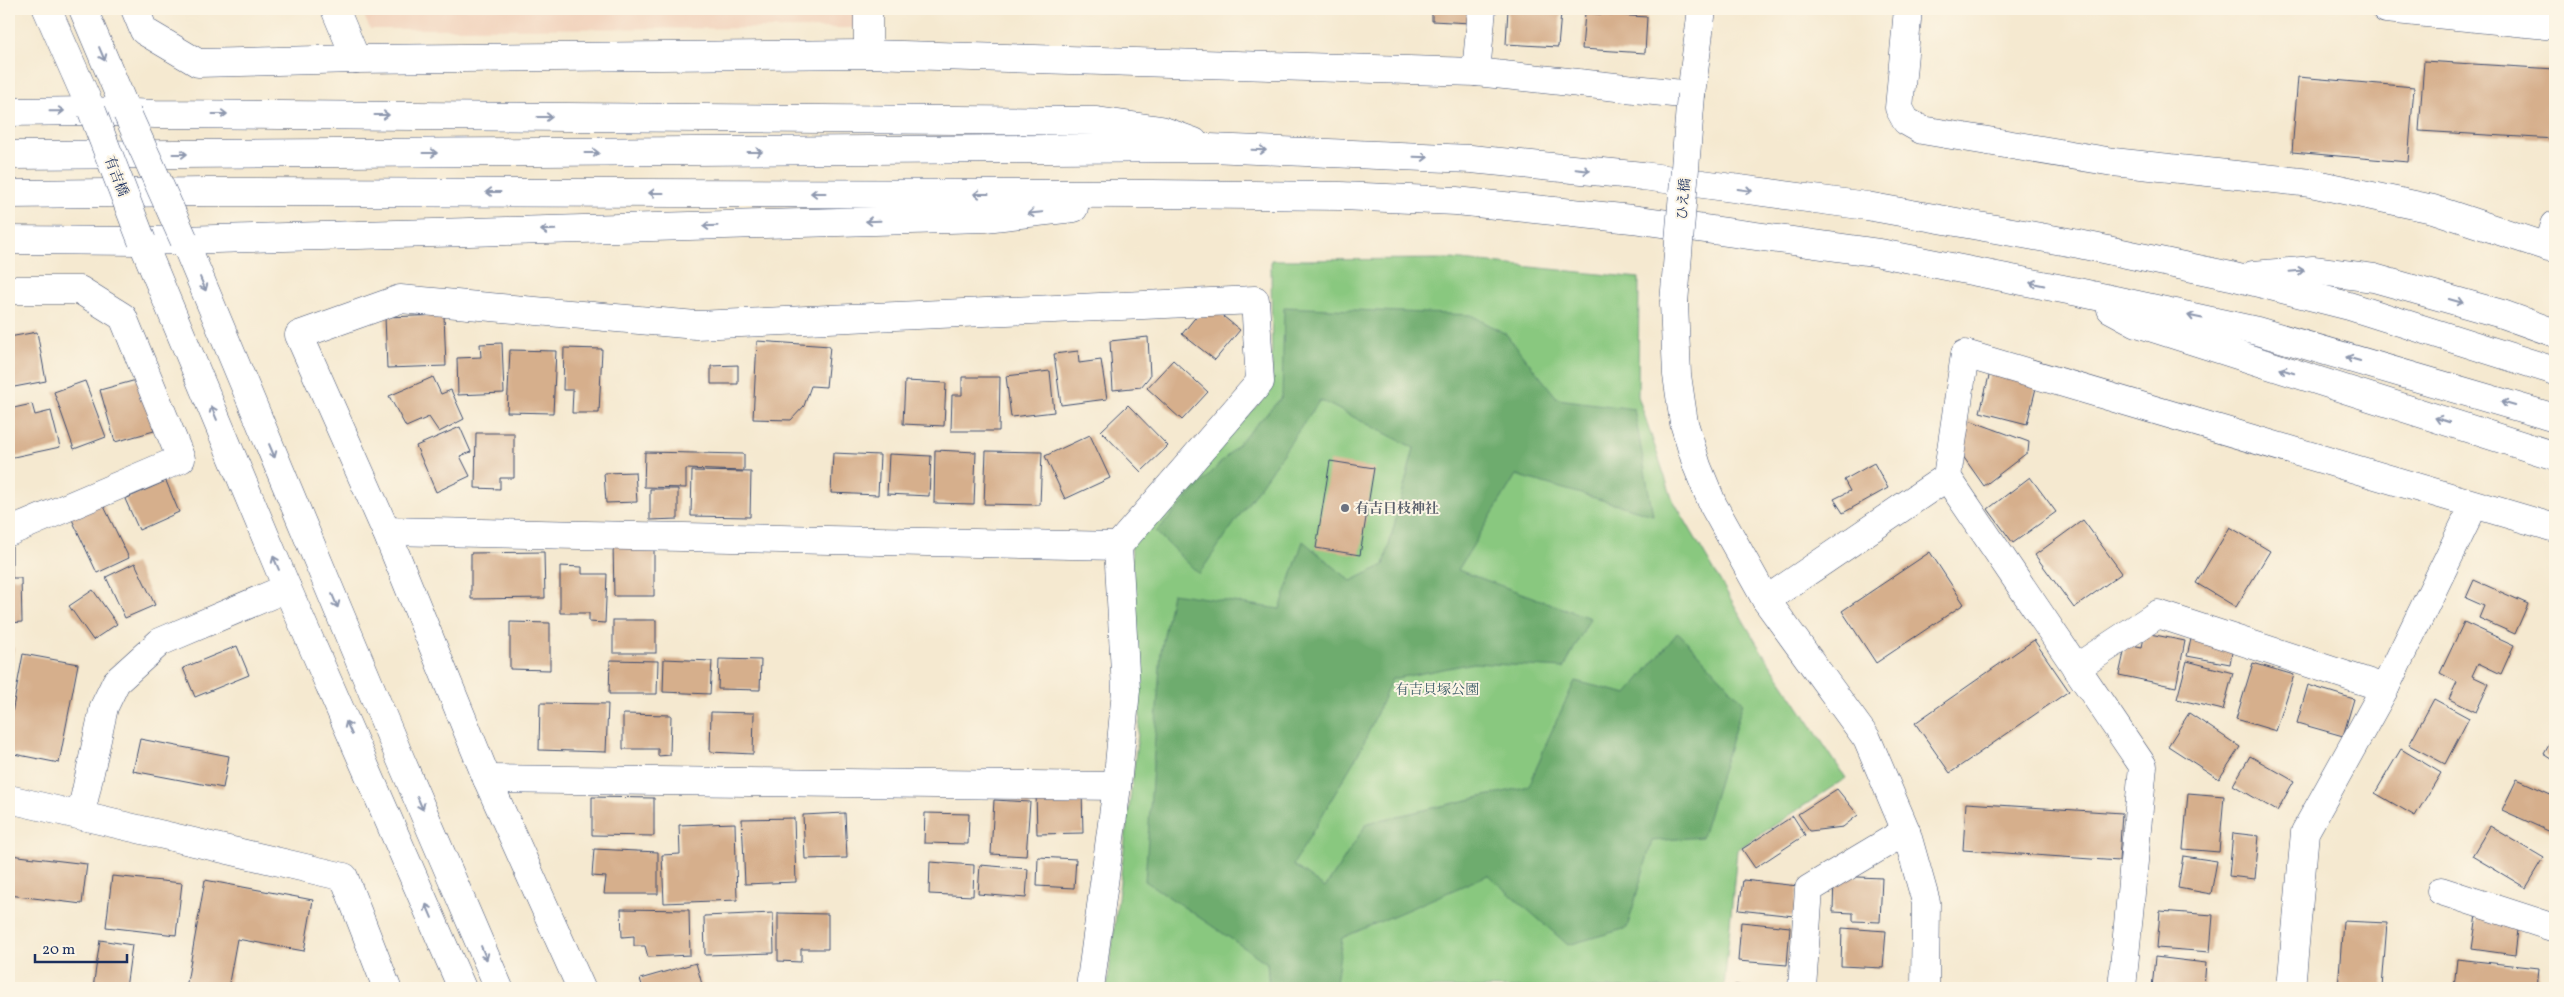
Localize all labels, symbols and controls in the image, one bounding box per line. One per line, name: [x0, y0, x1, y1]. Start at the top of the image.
one-way arrow: [98, 46, 107, 61]
one-way arrow: [49, 107, 65, 116]
one-way arrow: [212, 109, 228, 119]
one-way arrow: [374, 110, 390, 120]
one-way arrow: [536, 112, 553, 122]
one-way arrow: [1251, 146, 1267, 155]
one-way arrow: [746, 147, 763, 157]
one-way arrow: [422, 148, 438, 158]
one-way arrow: [584, 148, 600, 158]
one-way arrow: [172, 149, 188, 159]
one-way arrow: [1413, 153, 1429, 162]
street label: 有吉橋: [99, 154, 132, 200]
one-way arrow: [1575, 165, 1591, 175]
street label: ひえ橋: [1673, 177, 1696, 221]
one-way arrow: [1736, 185, 1752, 195]
one-way arrow: [486, 187, 502, 197]
one-way arrow: [648, 188, 664, 198]
one-way arrow: [811, 188, 827, 198]
one-way arrow: [973, 189, 990, 199]
one-way arrow: [1027, 209, 1043, 218]
one-way arrow: [865, 216, 881, 226]
one-way arrow: [703, 221, 719, 230]
one-way arrow: [540, 225, 556, 235]
one-way arrow: [2289, 267, 2305, 276]
one-way arrow: [199, 276, 208, 292]
one-way arrow: [2029, 278, 2045, 288]
one-way arrow: [2447, 297, 2463, 307]
one-way arrow: [2188, 312, 2204, 321]
one-way arrow: [2345, 353, 2361, 363]
one-way arrow: [2280, 366, 2296, 375]
one-way arrow: [2501, 399, 2517, 409]
one-way arrow: [209, 406, 218, 421]
one-way arrow: [2434, 415, 2450, 425]
one-way arrow: [268, 443, 278, 458]
place label: 有吉日枝神社: [1355, 500, 1439, 519]
marker: 有吉日枝神社: [1339, 502, 1351, 514]
one-way arrow: [271, 556, 281, 571]
one-way arrow: [330, 593, 340, 608]
park label: 有吉貝塚公園: [1395, 681, 1479, 700]
one-way arrow: [344, 721, 354, 736]
one-way arrow: [415, 795, 425, 810]
one-way arrow: [424, 904, 433, 919]
scale bar: [35, 932, 128, 964]
text: 20 m: [42, 940, 75, 961]
one-way arrow: [480, 945, 489, 960]

